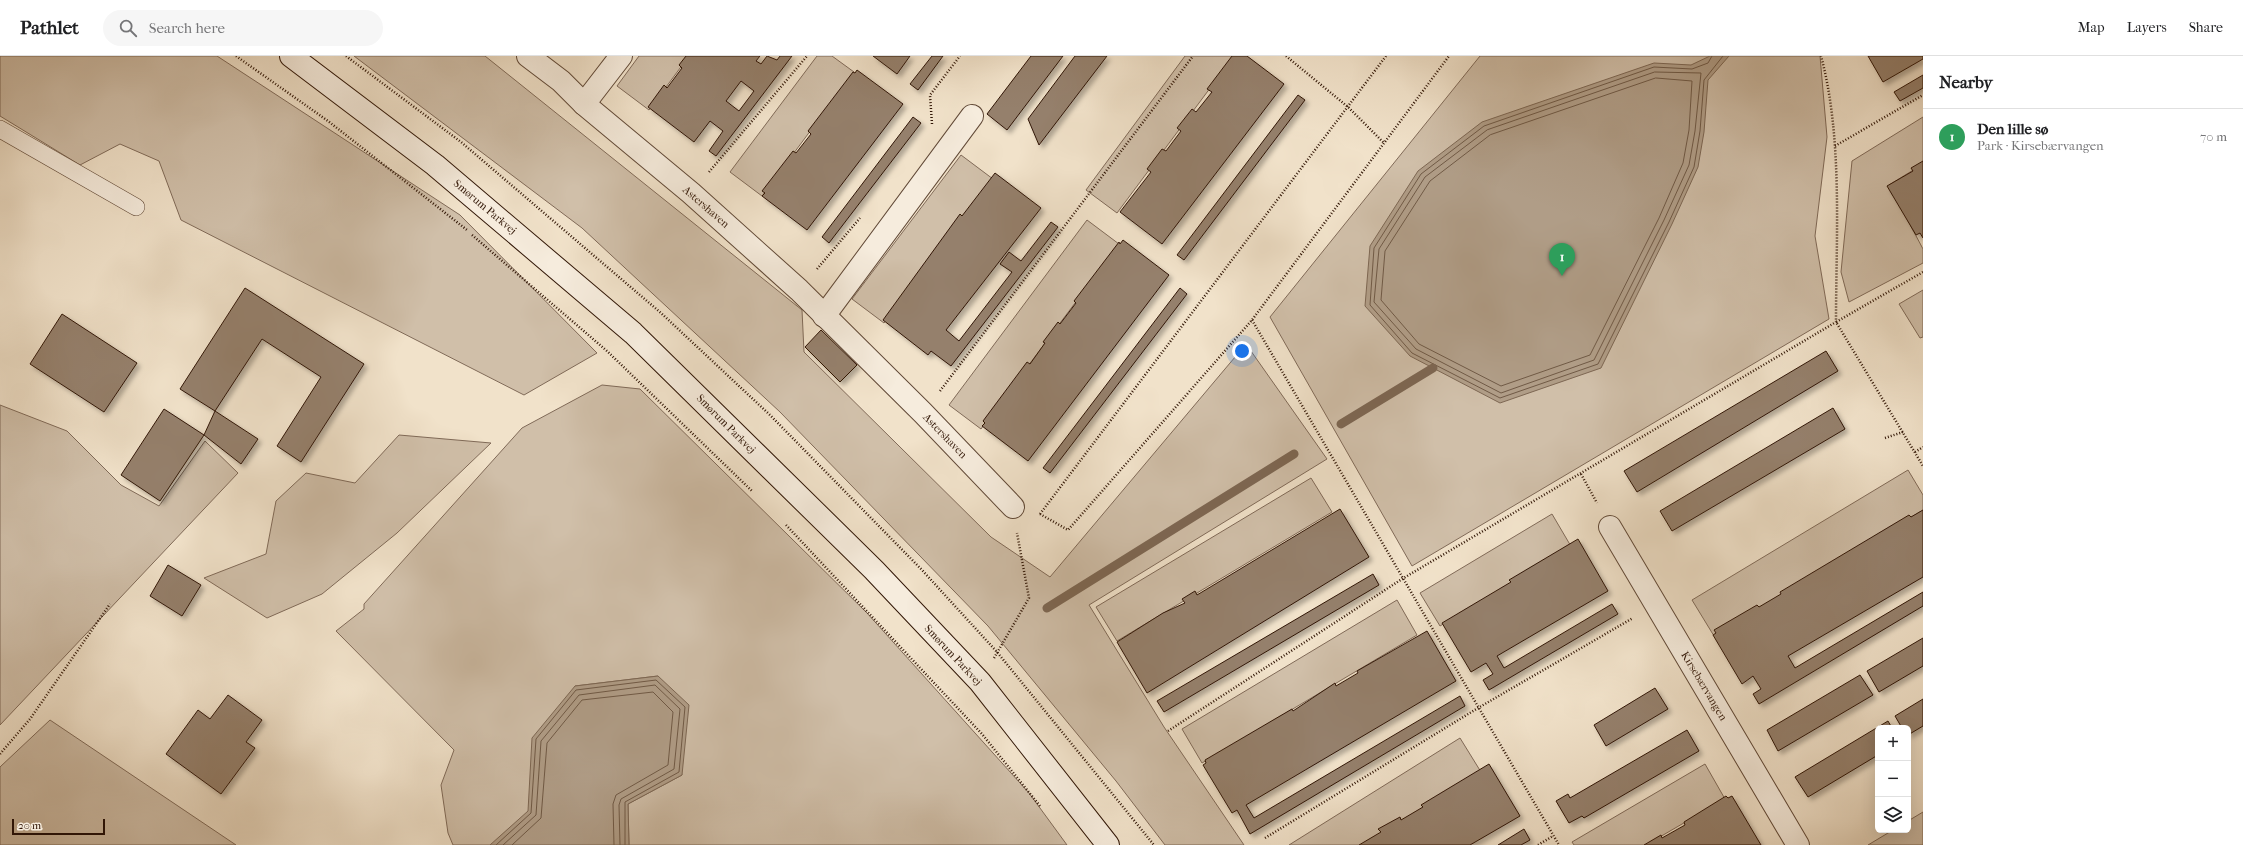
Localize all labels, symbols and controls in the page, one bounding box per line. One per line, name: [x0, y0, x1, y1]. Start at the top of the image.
search box: [103, 10, 383, 46]
text: Pathlet: [20, 17, 79, 39]
icon: search: [117, 17, 139, 39]
text: Search here: [149, 19, 225, 37]
text: Map: [2078, 19, 2105, 36]
text: Layers: [2127, 19, 2167, 36]
text: Share: [2189, 19, 2223, 36]
text: Nearby: [1939, 72, 1993, 92]
text: Den lille sø: [1977, 120, 2048, 138]
text: 1: [1950, 129, 1954, 144]
text: 70 m: [2200, 129, 2227, 144]
text: Park · Kirsebærvangen: [1977, 138, 2104, 153]
street label: Smørum Parkvej: [451, 177, 519, 237]
street label: Astershaven: [679, 183, 732, 231]
pin: 1: [1549, 243, 1575, 276]
your location: [1232, 341, 1252, 361]
street label: Smørum Parkvej: [694, 392, 758, 456]
street label: Astershaven: [920, 410, 970, 462]
street label: Smørum Parkvej: [922, 622, 985, 688]
street label: Kirsebærvangen: [1678, 649, 1730, 723]
map controls: [1875, 725, 1911, 833]
button: +: [1875, 725, 1911, 761]
button: −: [1875, 761, 1911, 797]
button: layers: [1875, 797, 1911, 833]
scale bar: [12, 817, 105, 836]
text: 20 m: [18, 819, 41, 832]

